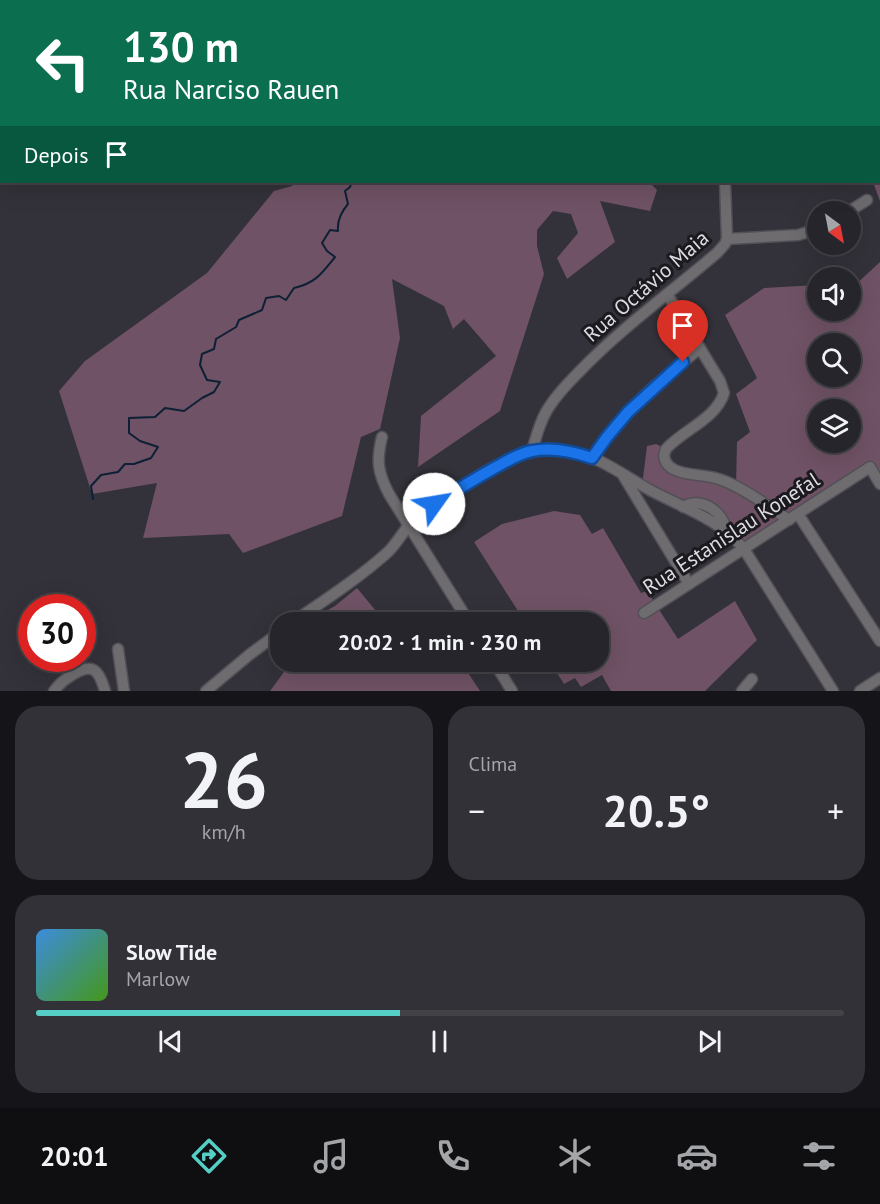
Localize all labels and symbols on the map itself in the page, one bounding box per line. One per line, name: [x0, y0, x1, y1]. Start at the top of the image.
north arrow: [807, 201, 861, 255]
street label: Rua Octávio Maia: [578, 224, 714, 348]
pin: [657, 300, 708, 362]
street label: Rua Estanislau Konefal: [638, 466, 824, 600]
position arrow: [402, 472, 466, 536]
speed limit sign: 30: [18, 594, 96, 672]

